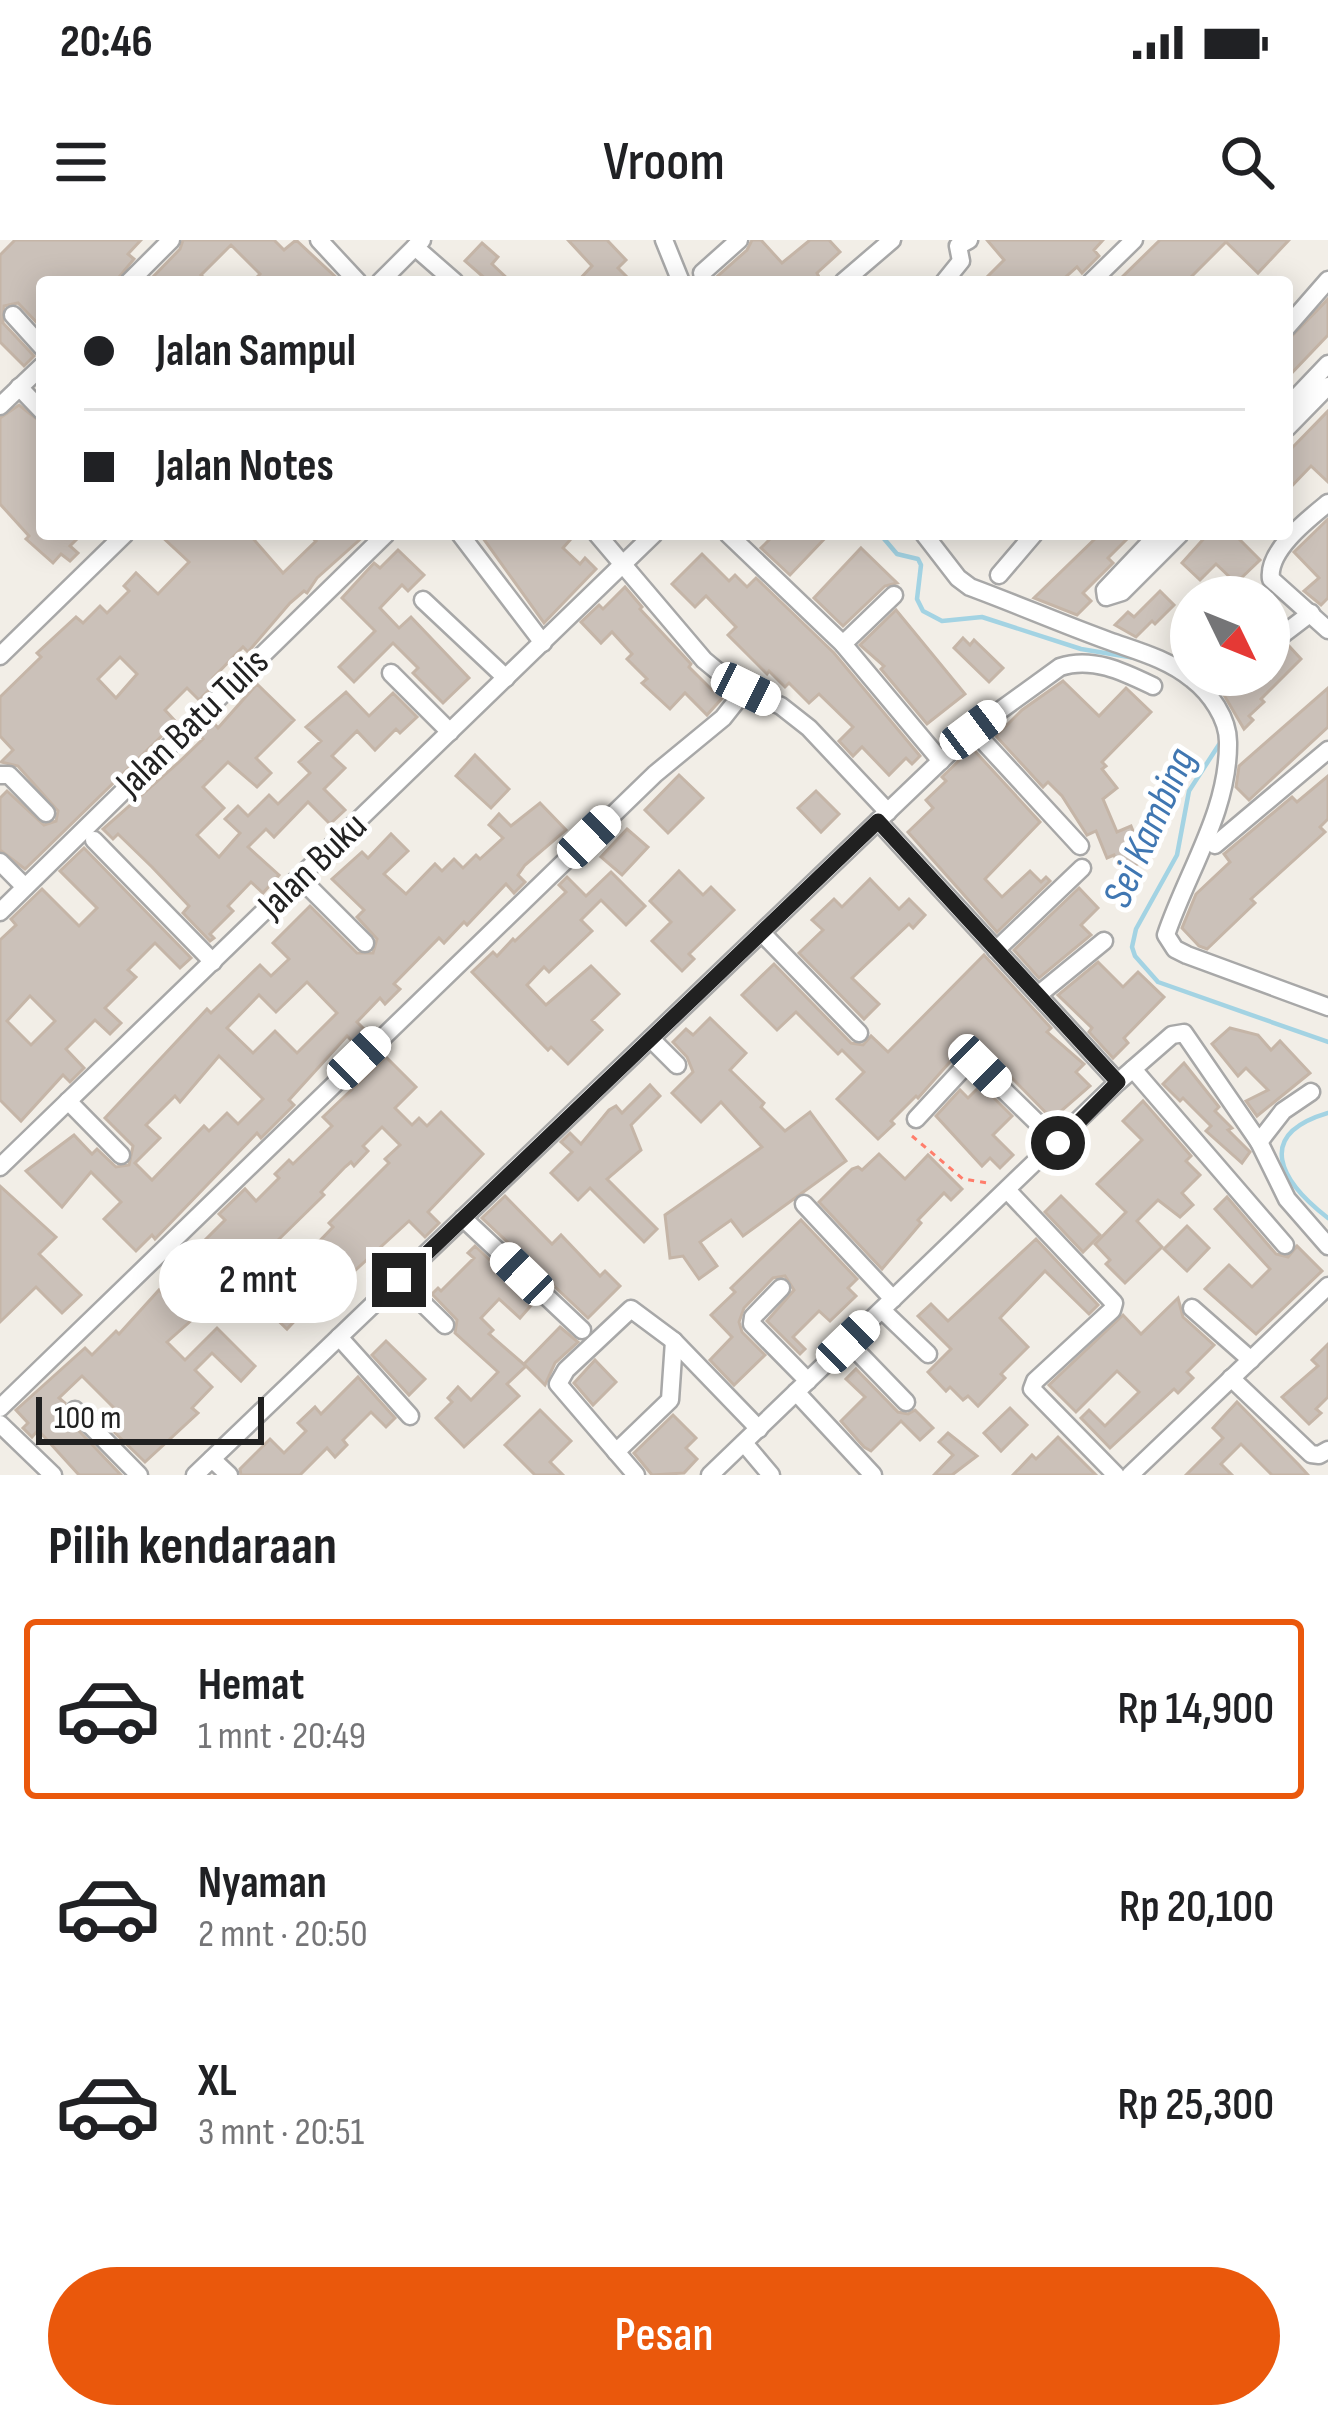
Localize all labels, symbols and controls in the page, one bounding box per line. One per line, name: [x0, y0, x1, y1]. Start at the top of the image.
text: 20:46: [60, 15, 153, 70]
icon: menu: [48, 129, 114, 195]
icon: search: [1214, 129, 1280, 195]
text: Vroom: [603, 130, 725, 195]
text: Jalan Sampul: [156, 324, 356, 379]
text: Jalan Notes: [156, 439, 334, 494]
north arrow: [1170, 576, 1290, 696]
map controls: [1170, 576, 1290, 696]
street label: Jalan Batu Tulis: [106, 639, 279, 808]
car: [706, 657, 786, 721]
car: [933, 694, 1013, 766]
water label: Sei Kambing: [1092, 741, 1208, 915]
car: [551, 799, 627, 875]
street label: Jalan Buku: [248, 803, 377, 930]
car: [321, 1020, 397, 1096]
car: [942, 1028, 1018, 1104]
route start: [1031, 1116, 1085, 1170]
car: [484, 1236, 560, 1312]
callout: 2 mnt: [159, 1238, 357, 1322]
route end: [372, 1253, 426, 1307]
text: 2 mnt: [219, 1257, 297, 1304]
car: [810, 1304, 886, 1380]
scale bar: [36, 1391, 264, 1444]
text: 100 m: [54, 1398, 121, 1438]
text: Pilih kendaraan: [48, 1514, 337, 1579]
icon: car: [54, 1655, 162, 1763]
text: Hemat: [198, 1658, 304, 1713]
text: Rp 14,900: [1117, 1682, 1274, 1737]
text: 1 mnt · 20:49: [198, 1713, 366, 1760]
icon: car: [54, 1853, 162, 1961]
text: Nyaman: [198, 1856, 327, 1911]
text: Rp 20,100: [1119, 1880, 1274, 1935]
text: 2 mnt · 20:50: [198, 1911, 368, 1958]
icon: car: [54, 2051, 162, 2159]
text: XL: [198, 2054, 237, 2109]
text: Rp 25,300: [1117, 2078, 1274, 2133]
text: 3 mnt · 20:51: [198, 2109, 364, 2156]
button: Pesan: [48, 2267, 1280, 2405]

